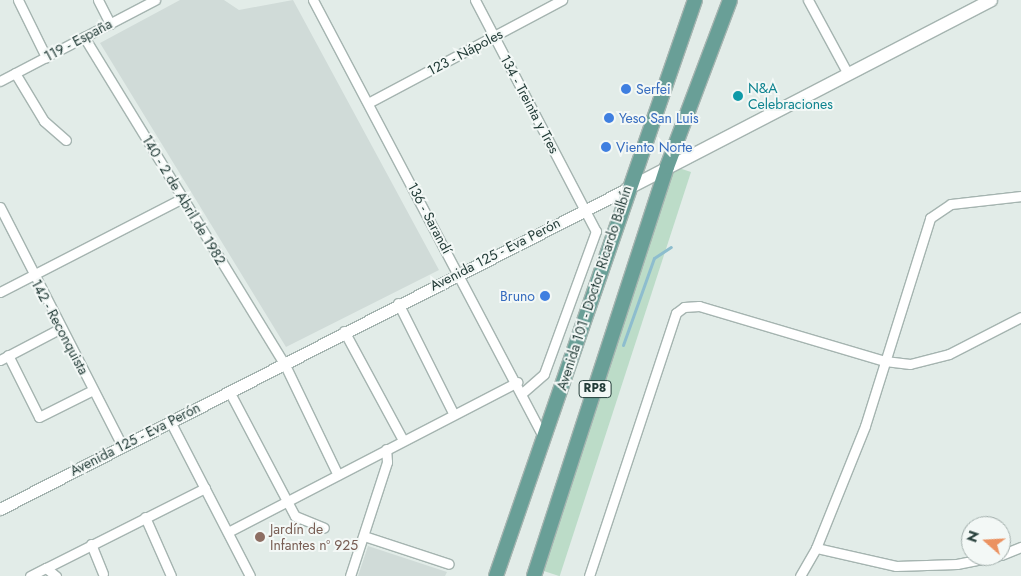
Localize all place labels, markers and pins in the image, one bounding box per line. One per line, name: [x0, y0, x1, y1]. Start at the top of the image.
place label: N&A Celebraciones: [748, 80, 833, 112]
place label: Serfei: [636, 81, 671, 97]
marker: Serfei: [620, 83, 632, 95]
marker: N&A Celebraciones: [732, 90, 744, 102]
place label: Yeso San Luis: [619, 110, 699, 126]
marker: Yeso San Luis: [603, 112, 615, 124]
place label: Viento Norte: [616, 139, 693, 155]
marker: Viento Norte: [600, 141, 612, 153]
place label: Bruno: [500, 288, 535, 304]
marker: Bruno: [539, 290, 551, 302]
place label: Jardín de Infantes nº 925: [270, 521, 358, 554]
marker: Jardín de Infantes nº 925: [254, 531, 266, 543]

